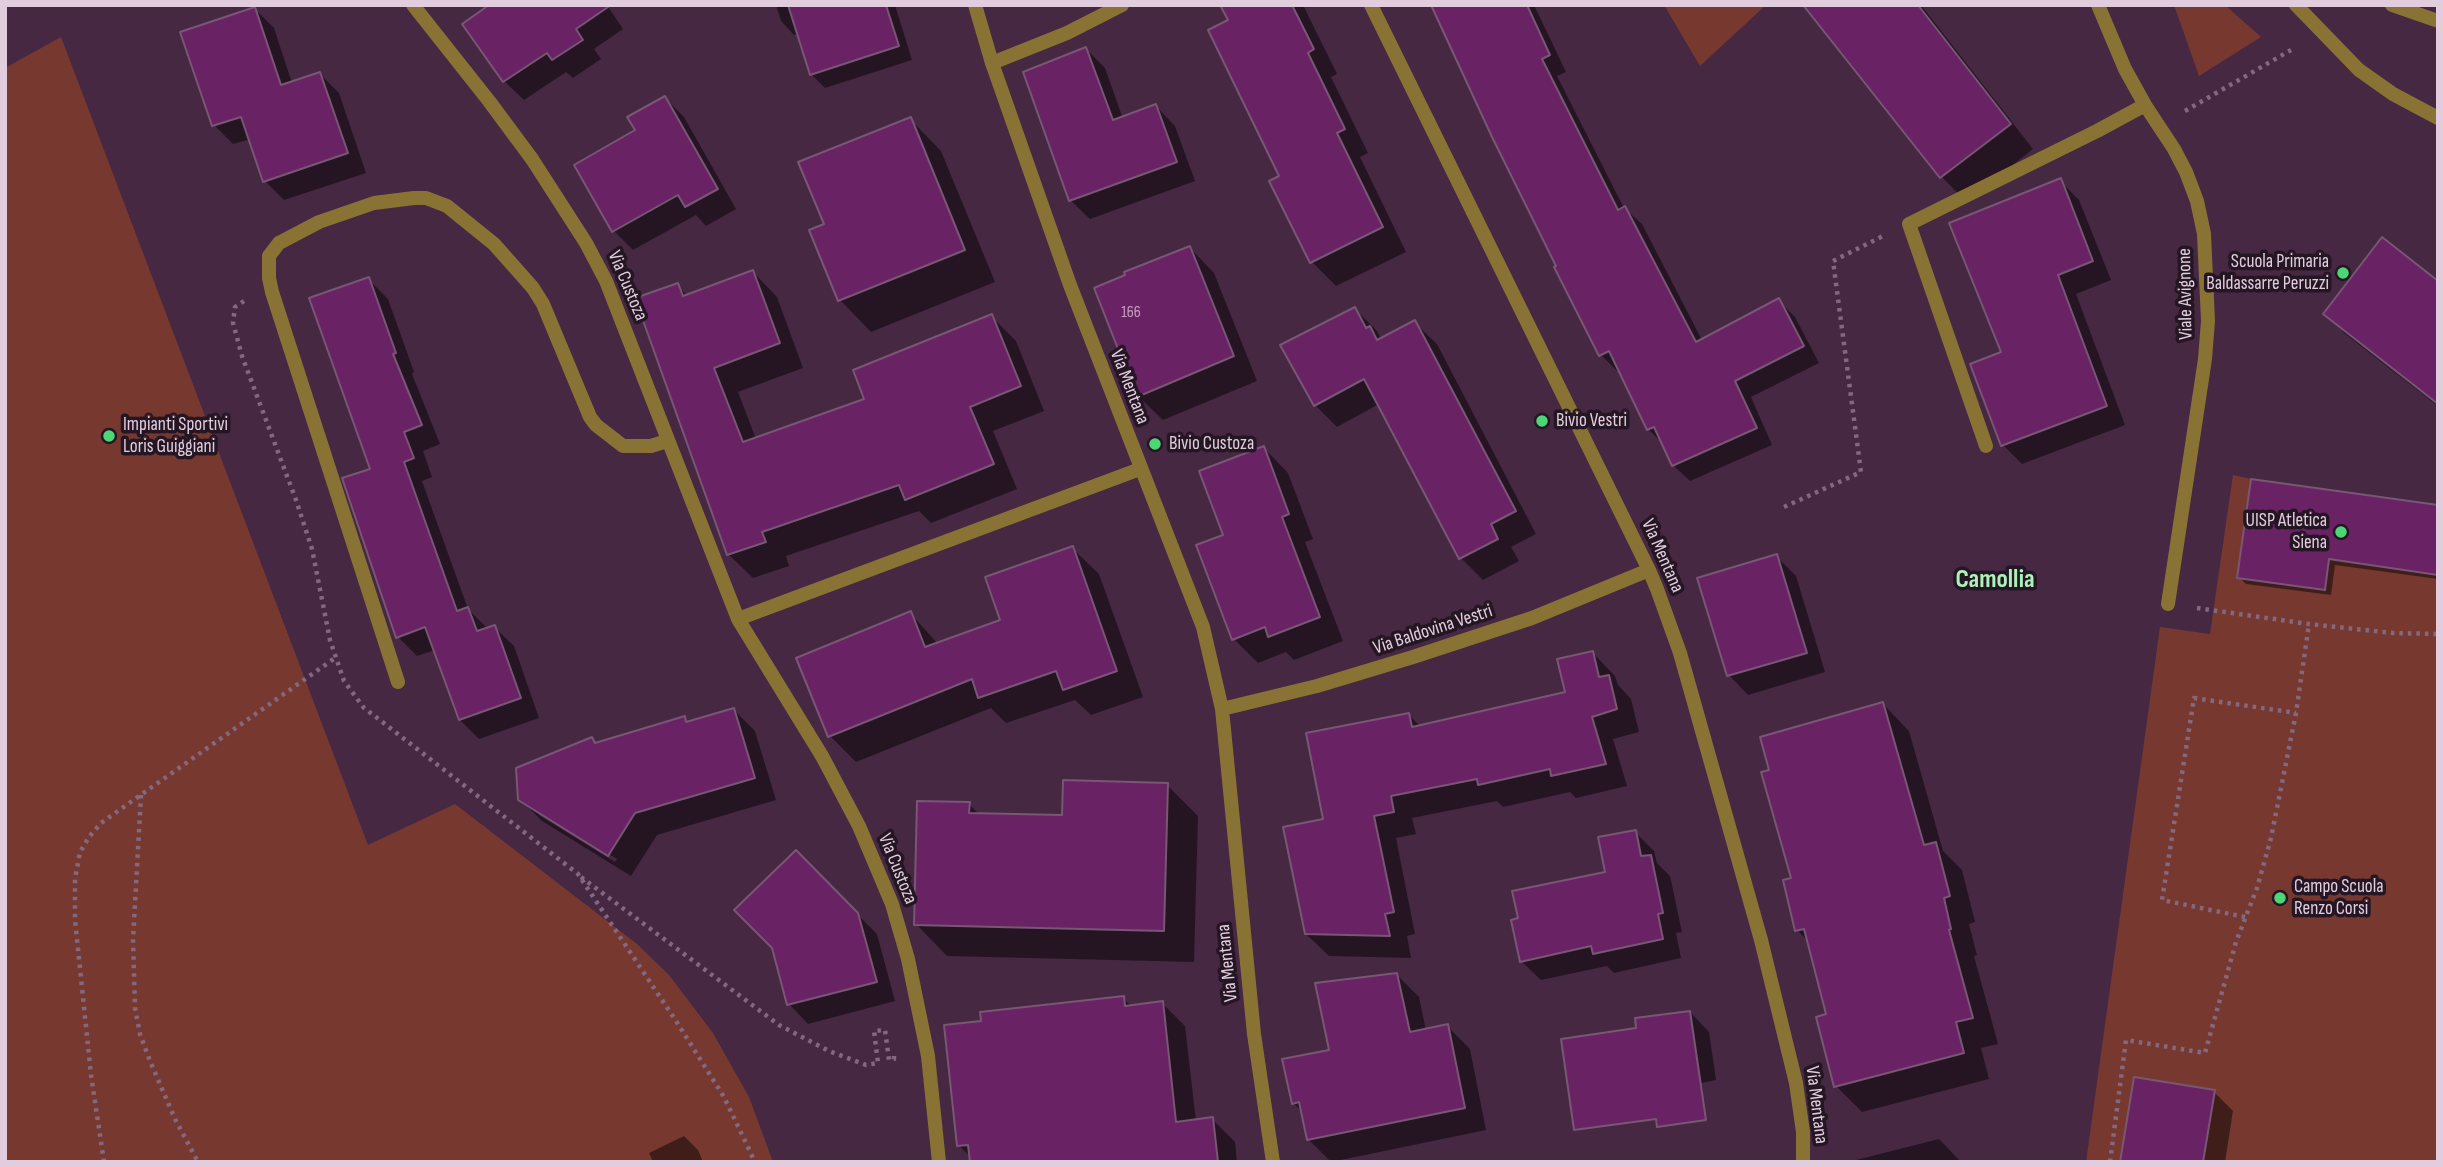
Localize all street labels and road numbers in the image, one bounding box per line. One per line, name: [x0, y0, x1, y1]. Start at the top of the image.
street label: Via Custoza: [602, 248, 652, 324]
street label: Viale Avignone: [2174, 248, 2198, 340]
street label: Via Mentana: [1104, 346, 1154, 428]
street label: Via Mentana: [1636, 516, 1688, 596]
street label: Via Baldovina Vestri: [1371, 600, 1495, 660]
street label: Via Custoza: [873, 831, 921, 907]
street label: Via Mentana: [1213, 923, 1243, 1003]
street label: Via Mentana: [1800, 1065, 1832, 1145]

